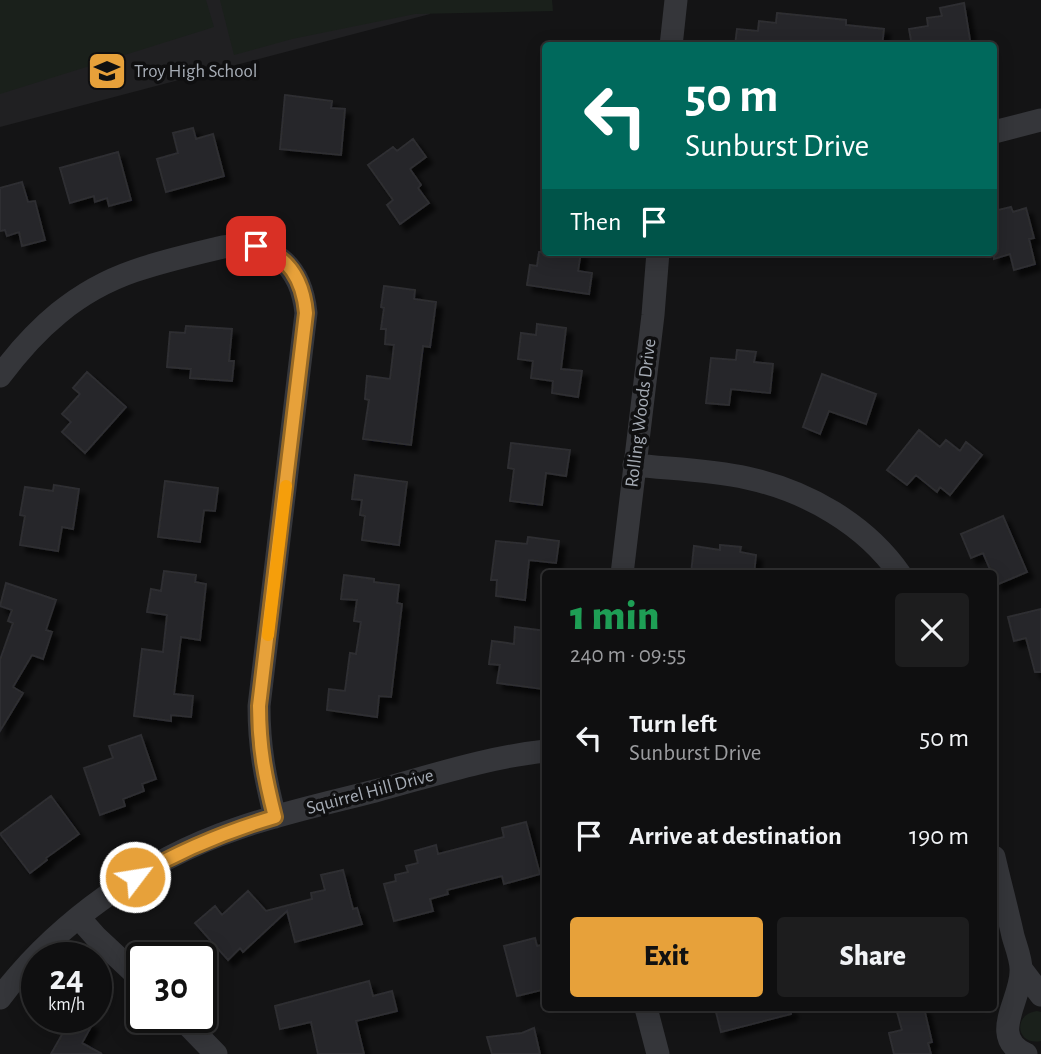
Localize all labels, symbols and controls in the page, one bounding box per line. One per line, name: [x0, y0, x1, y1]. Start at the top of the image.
school or university icon: Troy High School: [86, 50, 128, 92]
place label: Troy High School: [134, 62, 258, 81]
icon: left: [570, 70, 661, 161]
text: 50 m: [685, 72, 779, 121]
text: Sunburst Drive: [685, 130, 869, 162]
icon: arrive: [635, 203, 673, 241]
text: Then: [570, 209, 621, 235]
pin: [226, 216, 286, 276]
icon: arrive: [237, 227, 275, 265]
street label: Rolling Woods Drive: [622, 338, 660, 488]
button: close: [895, 593, 969, 667]
text: 1 min: [570, 595, 659, 637]
text: 240 m · 09:55: [570, 644, 686, 667]
text: Turn left: [629, 711, 717, 737]
icon: left: [570, 719, 608, 757]
text: 50 m: [919, 725, 969, 751]
text: Sunburst Drive: [629, 742, 761, 765]
street label: Squirrel Hill Drive: [304, 766, 436, 818]
icon: arrive: [570, 817, 608, 855]
text: Arrive at destination: [629, 823, 842, 849]
text: 190 m: [909, 823, 969, 849]
position arrow: [98, 840, 172, 914]
button: Exit: [570, 917, 763, 997]
button: Share: [777, 917, 969, 997]
speed limit sign: 30: [126, 942, 217, 1033]
text: 24: [49, 961, 84, 996]
text: km/h: [48, 996, 85, 1014]

